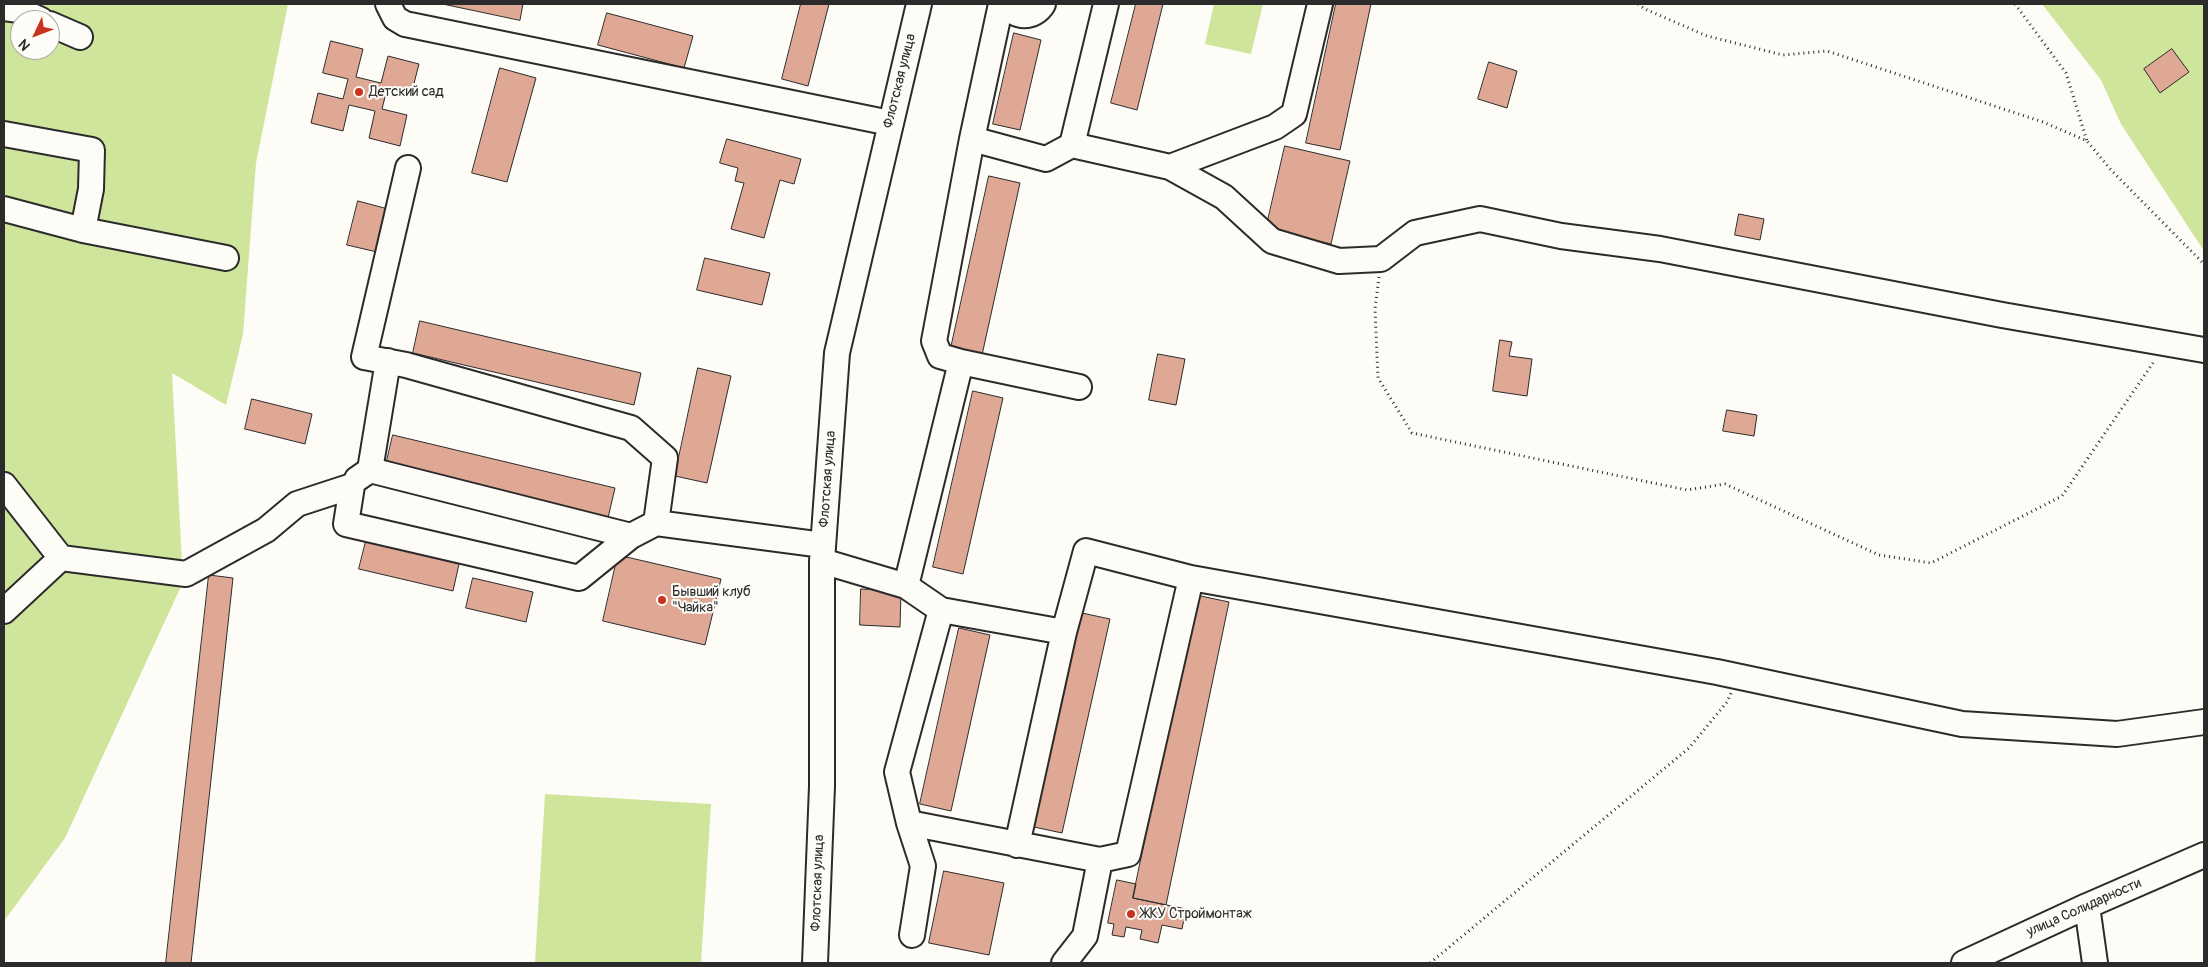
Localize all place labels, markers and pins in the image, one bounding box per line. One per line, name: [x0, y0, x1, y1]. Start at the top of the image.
place label: Детский сад: [369, 84, 444, 100]
marker: Детский сад: [353, 86, 365, 98]
place label: Бывший клуб "Чайка": [672, 584, 751, 616]
marker: Бывший клуб "Чайка": [656, 594, 668, 606]
place label: ЖКУ Строймонтаж: [1141, 906, 1252, 922]
marker: ЖКУ Строймонтаж: [1125, 908, 1137, 920]

